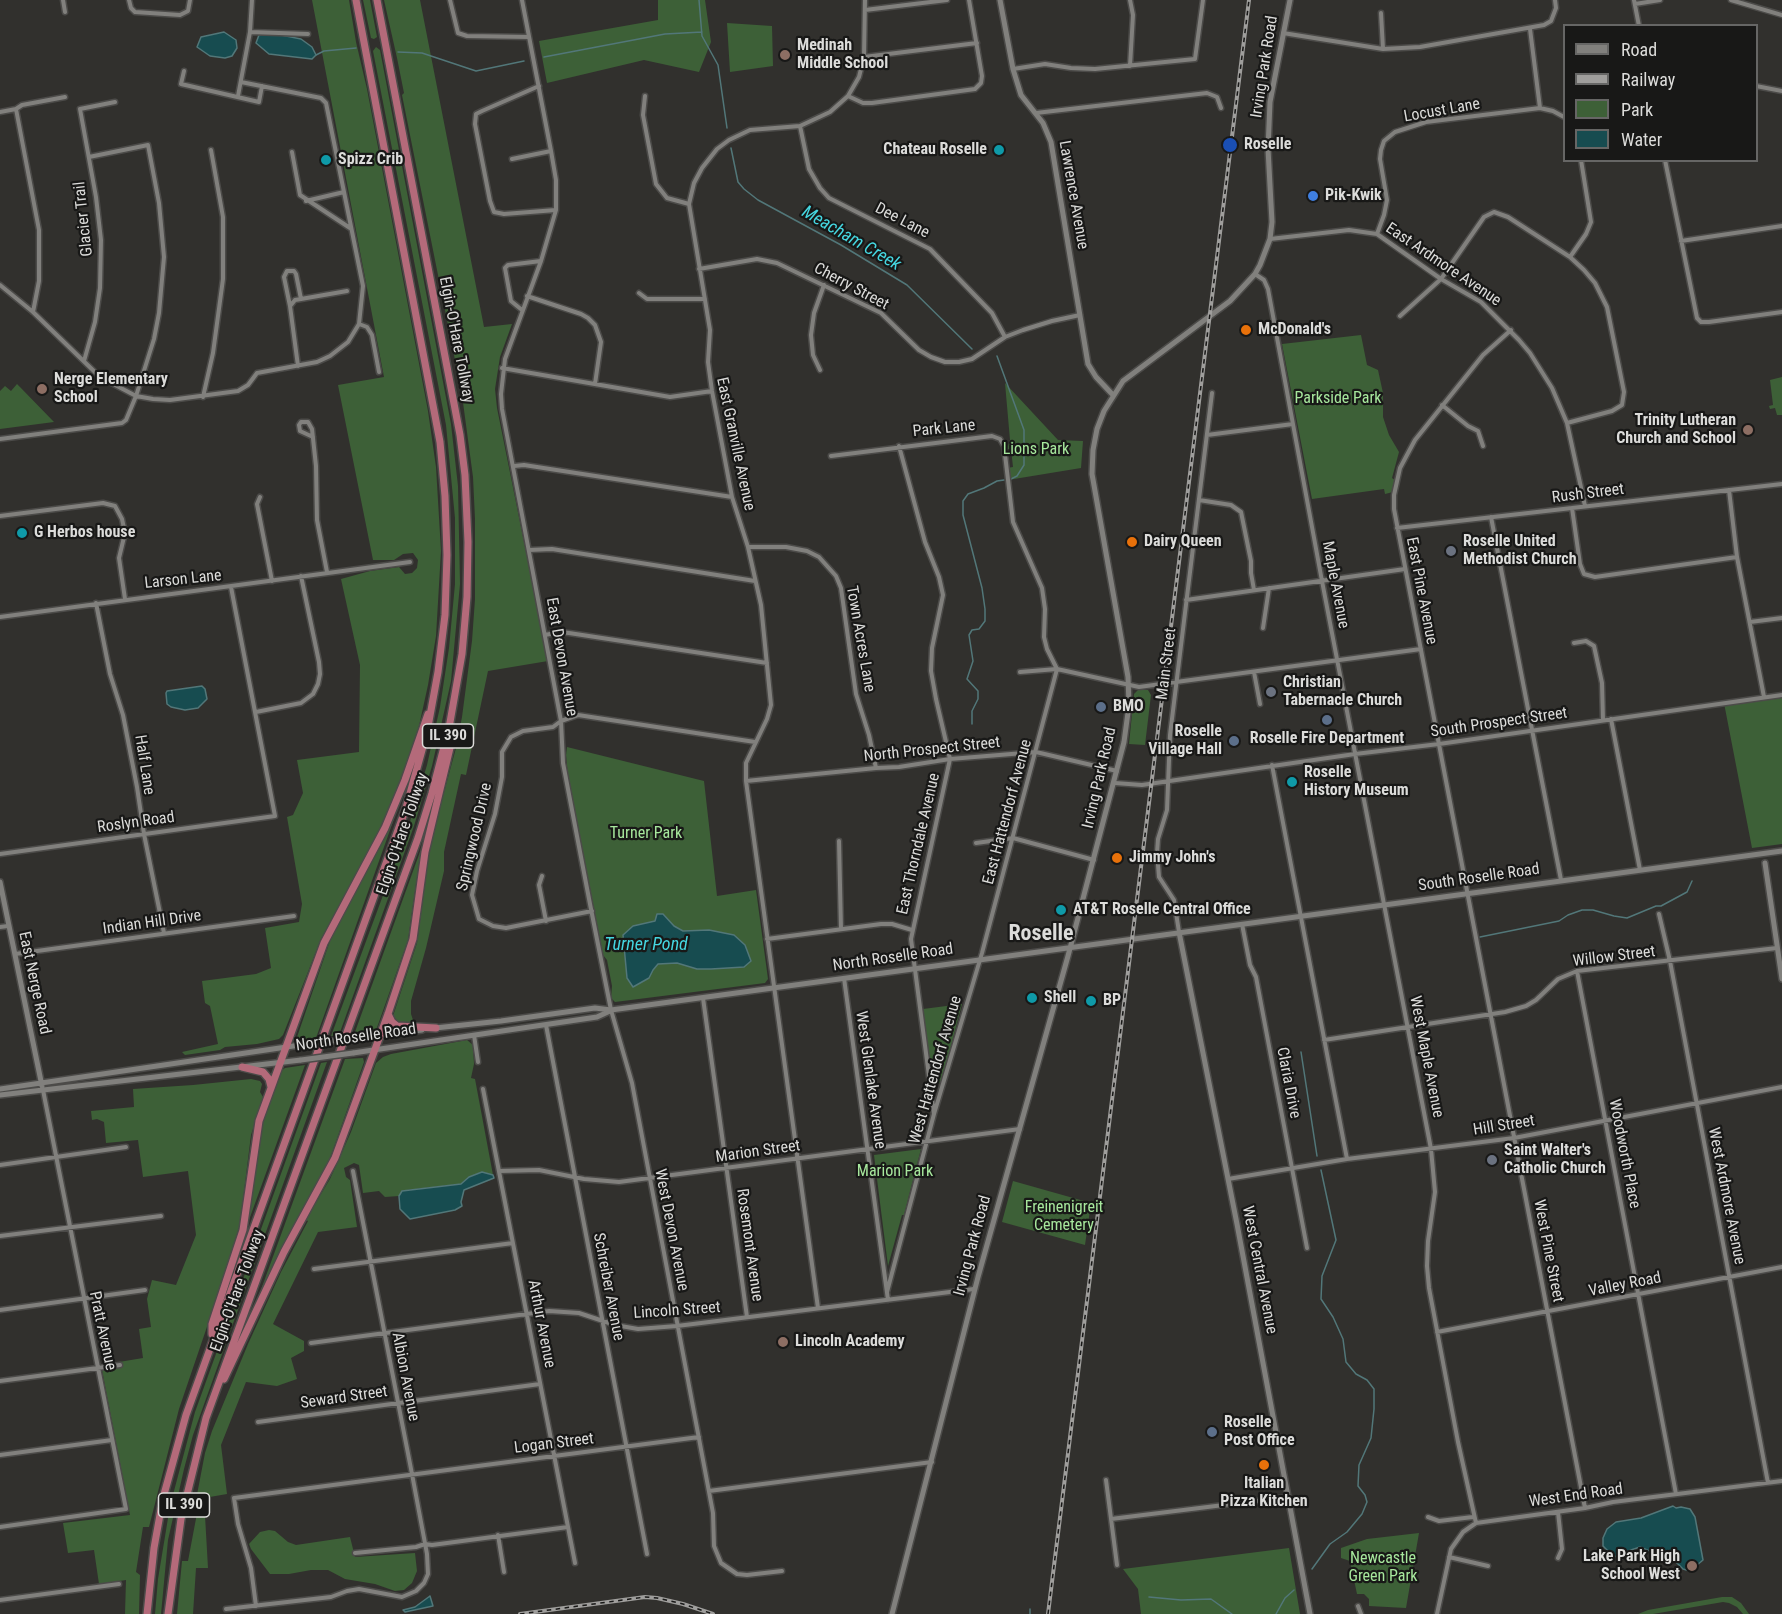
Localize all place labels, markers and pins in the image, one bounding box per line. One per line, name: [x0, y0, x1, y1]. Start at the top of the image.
place label: Medinah Middle School: [797, 36, 888, 74]
marker: Medinah Middle School: [778, 48, 792, 62]
place label: Roselle: [1244, 135, 1291, 155]
marker: Roselle: [1221, 136, 1239, 154]
place label: Chateau Roselle: [883, 140, 987, 160]
marker: Chateau Roselle: [992, 143, 1006, 157]
place label: Spizz Crib: [338, 150, 403, 170]
marker: Spizz Crib: [319, 153, 333, 167]
place label: Pik-Kwik: [1325, 186, 1382, 206]
marker: Pik-Kwik: [1306, 189, 1320, 203]
place label: McDonald's: [1258, 320, 1331, 340]
marker: McDonald's: [1239, 323, 1253, 337]
place label: Nerge Elementary School: [54, 370, 168, 408]
marker: Nerge Elementary School: [35, 382, 49, 396]
place label: Trinity Lutheran Church and School: [1616, 411, 1736, 449]
marker: Trinity Lutheran Church and School: [1741, 423, 1755, 437]
place label: G Herbos house: [34, 523, 135, 543]
marker: G Herbos house: [15, 526, 29, 540]
place label: Dairy Queen: [1144, 532, 1222, 552]
place label: Roselle United Methodist Church: [1463, 532, 1577, 570]
marker: Dairy Queen: [1125, 535, 1139, 549]
marker: Roselle United Methodist Church: [1444, 544, 1458, 558]
place label: Christian Tabernacle Church: [1283, 673, 1402, 711]
marker: Christian Tabernacle Church: [1264, 685, 1278, 699]
place label: BMO: [1113, 697, 1144, 717]
marker: BMO: [1094, 700, 1108, 714]
marker: Roselle Fire Department: [1320, 713, 1334, 727]
place label: Roselle Village Hall: [1148, 722, 1222, 760]
place label: Roselle Fire Department: [1250, 729, 1404, 749]
marker: Roselle Village Hall: [1227, 734, 1241, 748]
place label: Roselle History Museum: [1304, 763, 1409, 801]
marker: Roselle History Museum: [1285, 775, 1299, 789]
place label: Jimmy John's: [1129, 848, 1215, 868]
marker: Jimmy John's: [1110, 851, 1124, 865]
place label: AT&T Roselle Central Office: [1073, 900, 1251, 920]
marker: AT&T Roselle Central Office: [1054, 903, 1068, 917]
place label: Shell: [1044, 988, 1076, 1008]
marker: Shell: [1025, 991, 1039, 1005]
place label: BP: [1103, 991, 1121, 1011]
marker: BP: [1084, 994, 1098, 1008]
place label: Saint Walter's Catholic Church: [1504, 1141, 1606, 1179]
marker: Saint Walter's Catholic Church: [1485, 1153, 1499, 1167]
place label: Lincoln Academy: [795, 1332, 905, 1352]
marker: Lincoln Academy: [776, 1335, 790, 1349]
place label: Roselle Post Office: [1224, 1413, 1295, 1451]
marker: Roselle Post Office: [1205, 1425, 1219, 1439]
marker: Italian Pizza Kitchen: [1257, 1458, 1271, 1472]
place label: Italian Pizza Kitchen: [1220, 1474, 1308, 1512]
place label: Lake Park High School West: [1583, 1547, 1680, 1585]
marker: Lake Park High School West: [1685, 1559, 1699, 1573]

